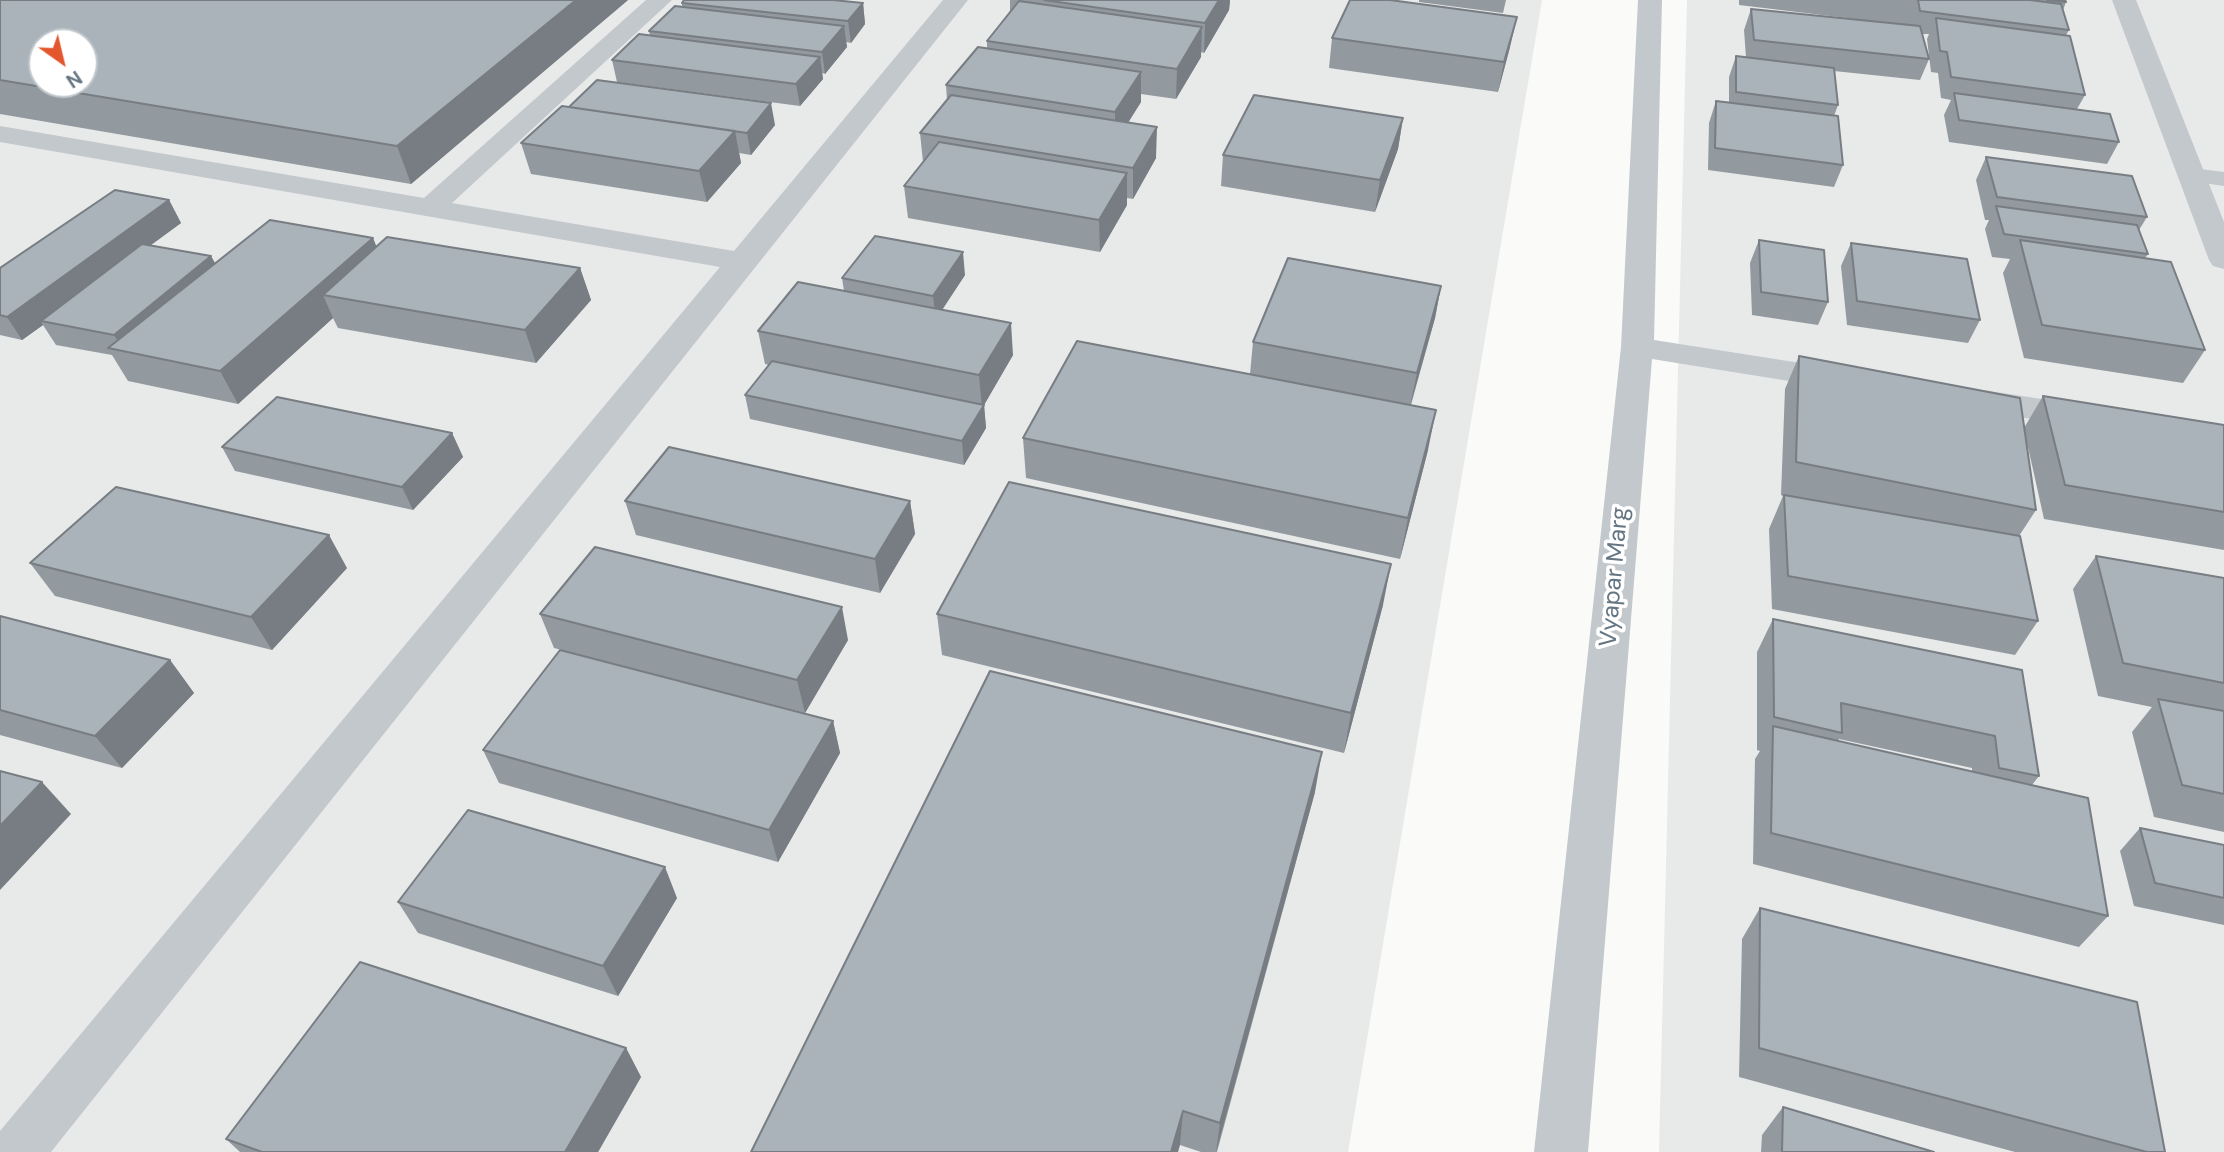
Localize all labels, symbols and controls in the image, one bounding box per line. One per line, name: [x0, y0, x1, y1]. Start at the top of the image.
north arrow: [28, 28, 98, 98]
text: N: [61, 65, 87, 93]
street label: Vyapar Marg: [1595, 506, 1635, 648]

